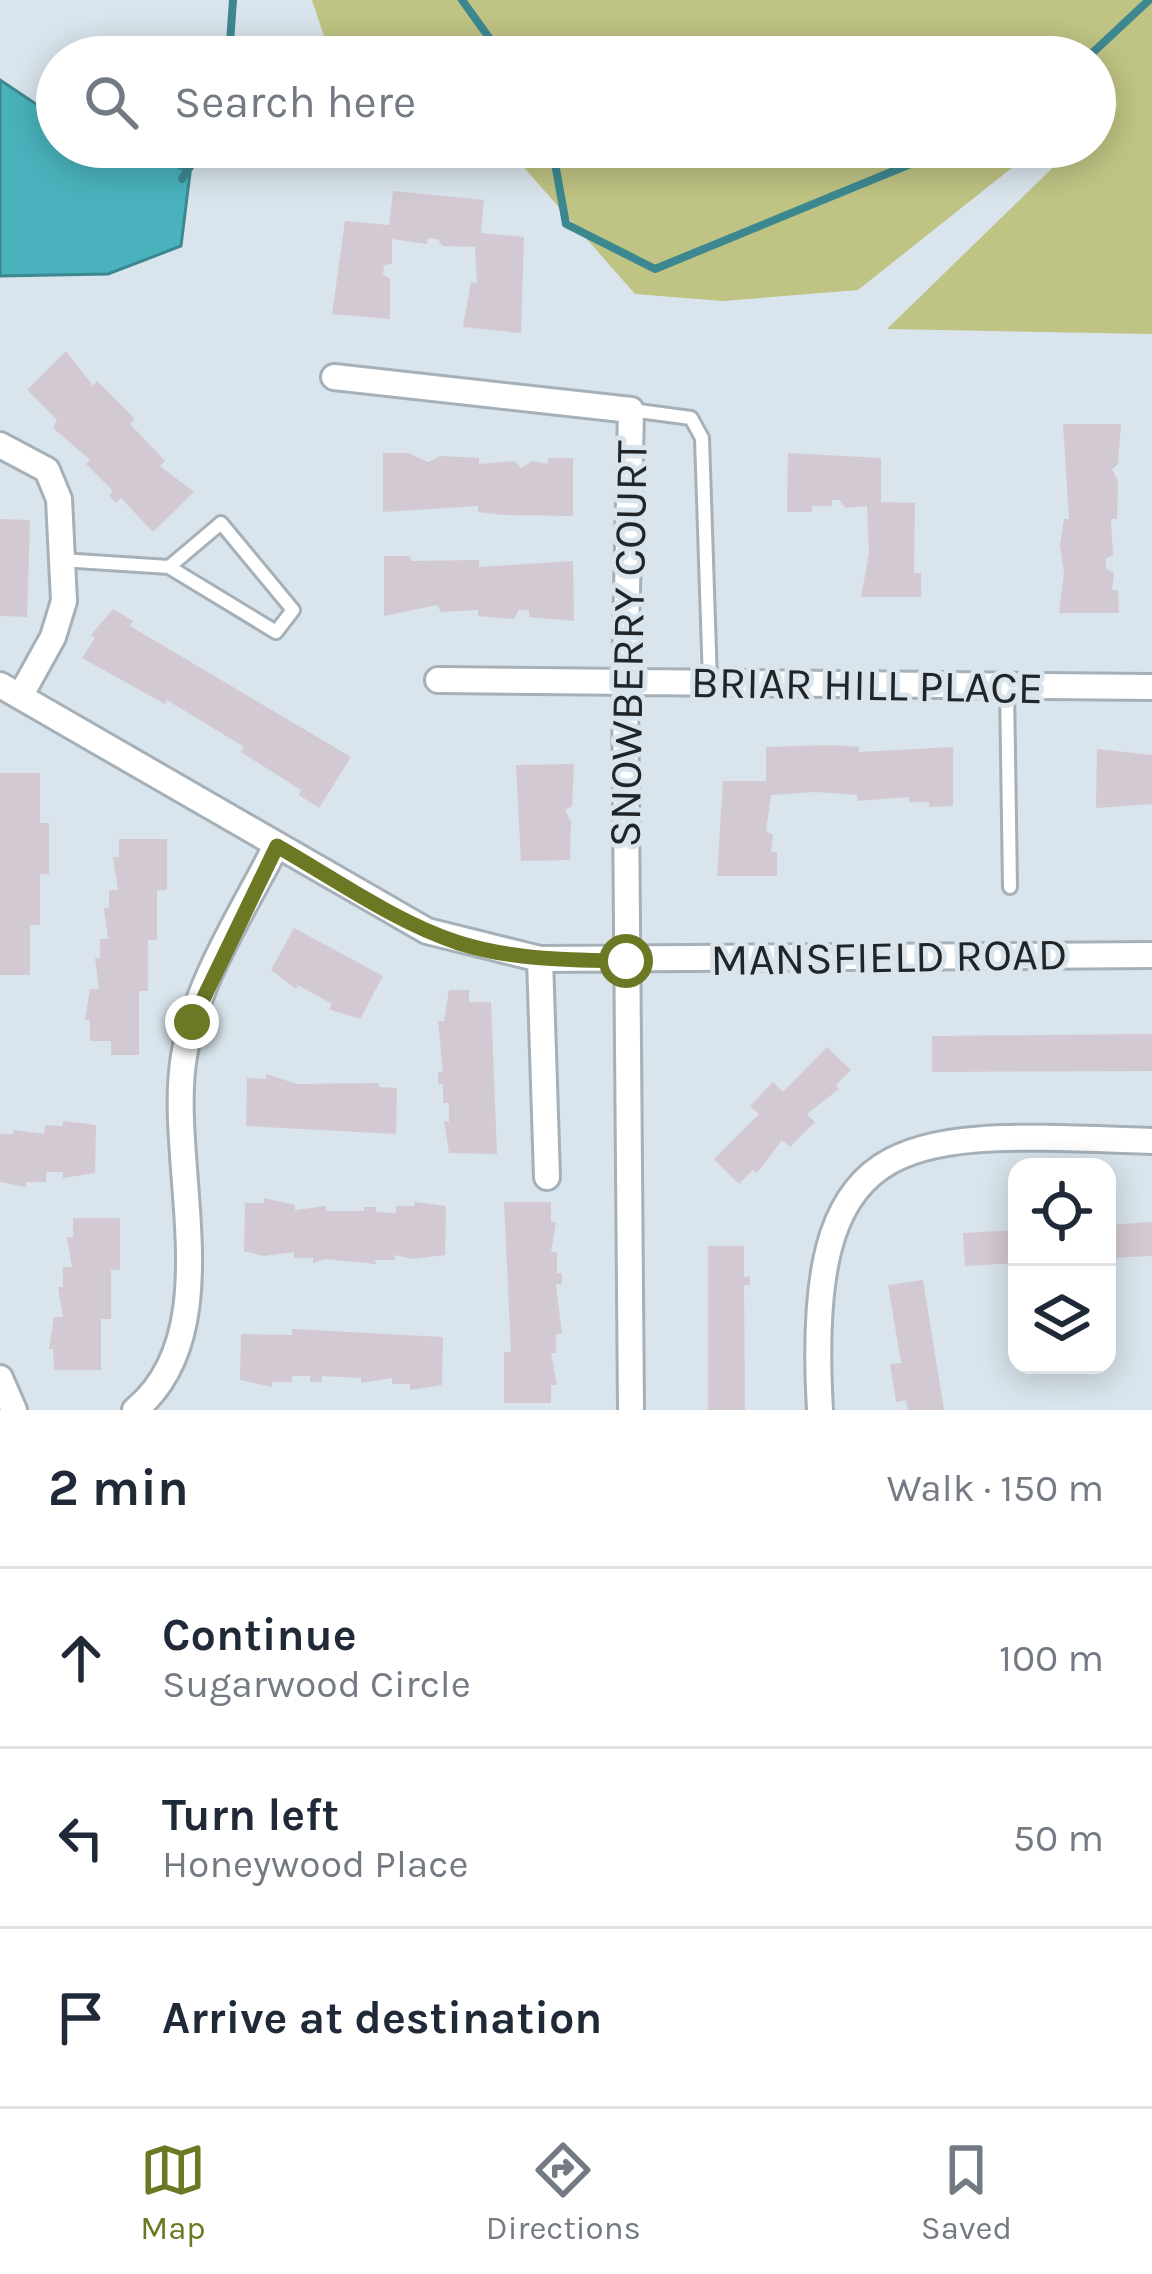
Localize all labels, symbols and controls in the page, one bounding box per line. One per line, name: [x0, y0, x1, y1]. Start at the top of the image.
search box: [36, 36, 1116, 168]
icon: search: [78, 69, 144, 135]
text: Search here: [174, 76, 416, 128]
street label: SNOWBERRY COURT: [598, 440, 658, 848]
street label: BRIAR HILL PLACE: [690, 656, 1044, 714]
street label: MANSFIELD ROAD: [710, 928, 1068, 986]
route start: [599, 934, 653, 988]
route end: [165, 995, 219, 1049]
map controls: [1008, 1158, 1116, 1374]
button: locate: [1008, 1158, 1116, 1266]
button: layers: [1008, 1266, 1116, 1374]
text: 2 min: [48, 1458, 189, 1518]
text: Walk · 150 m: [887, 1465, 1104, 1511]
text: Continue: [162, 1609, 357, 1661]
icon: ahead: [48, 1625, 114, 1691]
text: 100 m: [999, 1635, 1104, 1681]
text: Sugarwood Circle: [162, 1661, 471, 1707]
text: Turn left: [162, 1789, 339, 1841]
icon: left: [48, 1805, 114, 1871]
text: 50 m: [1013, 1815, 1104, 1861]
text: Honeywood Place: [162, 1841, 468, 1887]
icon: arrive: [48, 1985, 114, 2051]
text: Arrive at destination: [162, 1992, 602, 2044]
tab: Map: [140, 2137, 206, 2247]
tab: Directions: [486, 2137, 641, 2247]
tab: Saved: [921, 2137, 1012, 2247]

